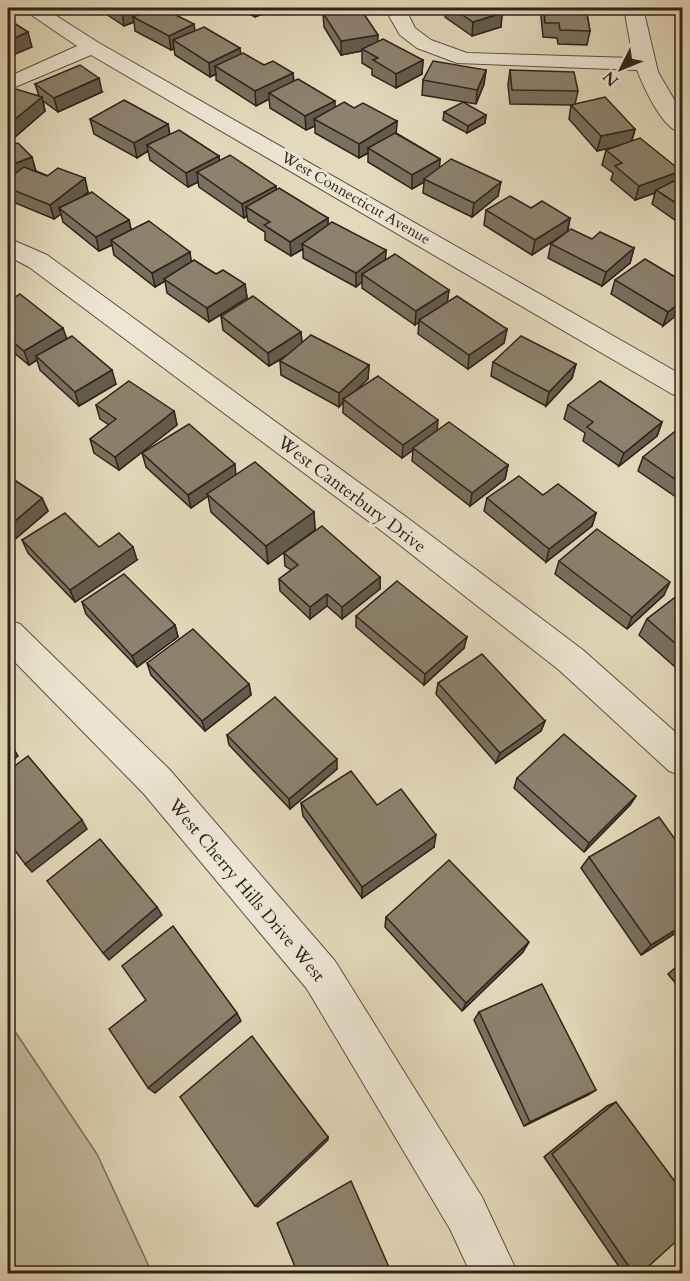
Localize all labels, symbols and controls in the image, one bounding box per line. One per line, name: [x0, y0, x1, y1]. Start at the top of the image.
north arrow: [591, 39, 651, 99]
text: N: [598, 66, 624, 91]
street label: West Connecticut Avenue: [277, 147, 434, 249]
street label: West Canterbury Drive: [271, 429, 431, 559]
street label: West Cherry Hills Drive West: [162, 793, 331, 988]

